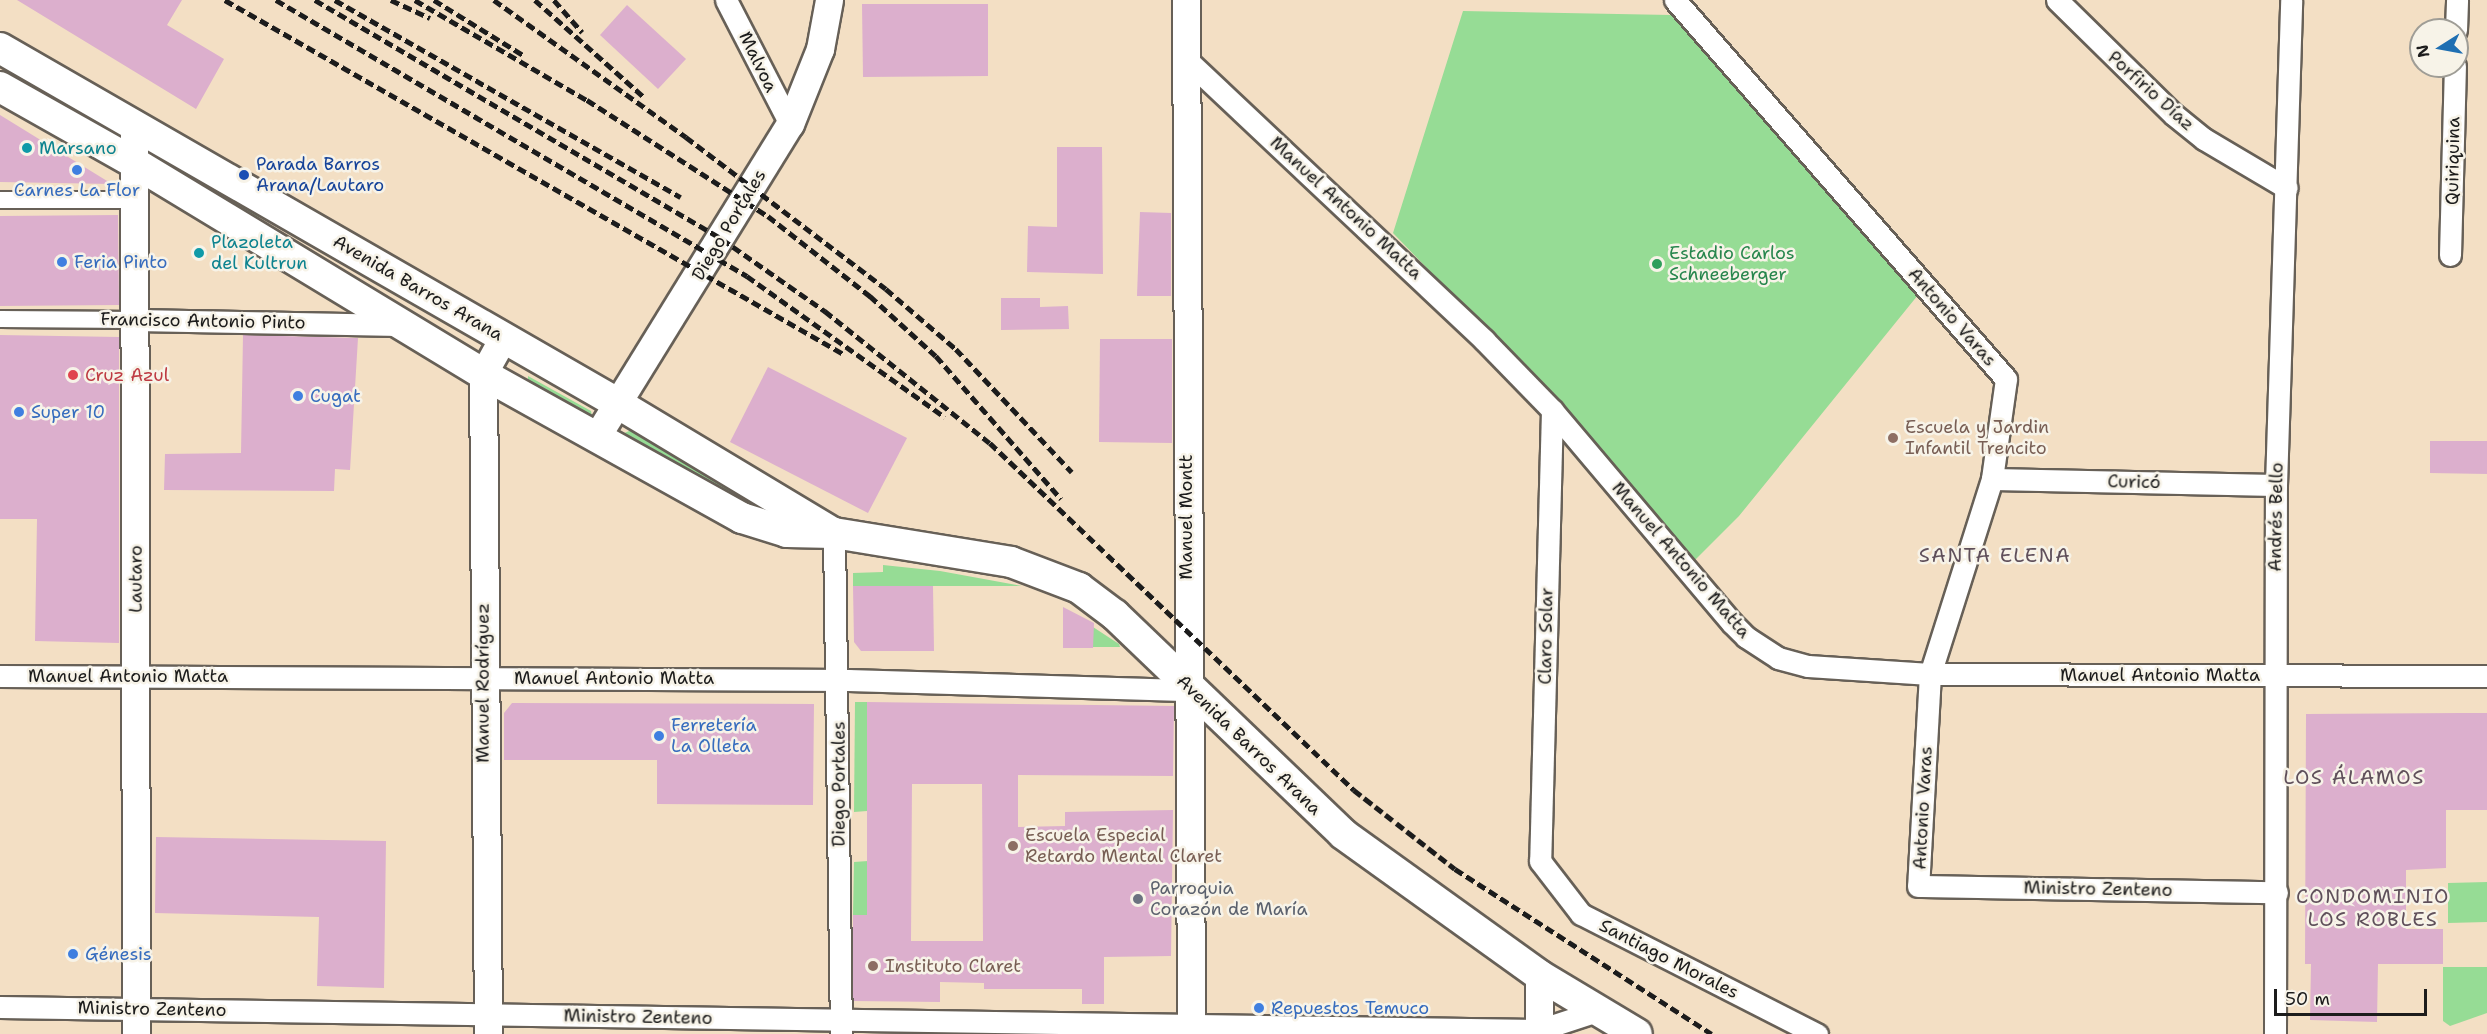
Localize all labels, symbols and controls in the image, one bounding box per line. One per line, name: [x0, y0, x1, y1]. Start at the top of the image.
north arrow: [2409, 18, 2469, 78]
street label: Malvoa: [734, 28, 782, 96]
text: N: [2411, 43, 2434, 59]
street label: Porfirio Díaz: [2103, 47, 2199, 135]
street label: Quiriquina: [2441, 117, 2465, 205]
street label: Manuel Antonio Matta: [1265, 132, 1427, 284]
place label: Marsano: [39, 137, 117, 159]
marker: Marsano: [20, 141, 34, 155]
place label: Parada Barros Arana/Lautaro: [256, 154, 384, 196]
marker: Carnes La Flor: [70, 163, 84, 177]
street label: Diego Portales: [687, 166, 771, 284]
marker: Parada Barros Arana/Lautaro: [237, 168, 251, 182]
place label: Carnes La Flor: [14, 179, 140, 201]
street label: Avenida Barros Arana: [329, 230, 507, 346]
place label: Plazoleta del Kultrun: [211, 232, 307, 274]
place label: Estadio Carlos Schneeberger: [1669, 243, 1795, 286]
marker: Plazoleta del Kultrun: [192, 246, 206, 260]
place label: Feria Pinto: [74, 251, 167, 273]
marker: Feria Pinto: [55, 255, 69, 269]
marker: Estadio Carlos Schneeberger: [1650, 257, 1664, 271]
street label: Antonio Varas: [1903, 263, 2001, 371]
street label: Francisco Antonio Pinto: [100, 308, 306, 334]
place label: Cruz Azul: [85, 364, 169, 386]
marker: Cruz Azul: [66, 368, 80, 382]
place label: Cugat: [310, 385, 361, 407]
marker: Cugat: [291, 389, 305, 403]
place label: Super 10: [31, 401, 105, 423]
marker: Super 10: [12, 405, 26, 419]
place label: Escuela y Jardin Infantil Trencito: [1905, 417, 2049, 460]
marker: Escuela y Jardin Infantil Trencito: [1886, 431, 1900, 445]
street label: Manuel Montt: [1175, 454, 1197, 580]
street label: Andrés Bello: [2264, 462, 2288, 572]
street label: Curicó: [2107, 471, 2161, 493]
street label: Manuel Antonio Matta: [1607, 477, 1755, 643]
district label: SANTA ELENA: [1919, 543, 2071, 567]
street label: Lautaro: [125, 545, 147, 613]
street label: Claro Solar: [1534, 587, 1558, 685]
street label: Manuel Rodríguez: [472, 603, 494, 763]
street label: Manuel Antonio Matta: [2060, 664, 2260, 686]
street label: Manuel Antonio Matta: [28, 665, 228, 687]
street label: Manuel Antonio Matta: [514, 667, 714, 689]
street label: Avenida Barros Arana: [1172, 670, 1326, 820]
place label: Ferretería La Olleta: [671, 715, 757, 758]
street label: Diego Portales: [828, 721, 850, 847]
marker: Ferretería La Olleta: [652, 729, 666, 743]
street label: Antonio Varas: [1909, 746, 1937, 870]
district label: LOS ÁLAMOS: [2283, 765, 2425, 789]
place label: Escuela Especial Retardo Mental Claret: [1025, 825, 1222, 868]
marker: Escuela Especial Retardo Mental Claret: [1006, 839, 1020, 853]
street label: Ministro Zenteno: [2023, 877, 2173, 901]
place label: Parroquia Corazón de María: [1150, 878, 1308, 920]
district label: CONDOMINIO LOS ROBLES: [2296, 885, 2450, 932]
marker: Parroquia Corazón de María: [1131, 892, 1145, 906]
street label: Santiago Morales: [1596, 915, 1742, 1003]
place label: Génesis: [85, 943, 152, 965]
marker: Génesis: [66, 947, 80, 961]
place label: Instituto Claret: [885, 955, 1021, 977]
marker: Instituto Claret: [866, 959, 880, 973]
scale bar: [2277, 977, 2430, 1015]
text: 50 m: [2285, 987, 2330, 1011]
street label: Ministro Zenteno: [77, 997, 227, 1021]
place label: Repuestos Temuco: [1271, 997, 1429, 1019]
marker: Repuestos Temuco: [1252, 1001, 1266, 1015]
street label: Ministro Zenteno: [563, 1005, 713, 1029]

